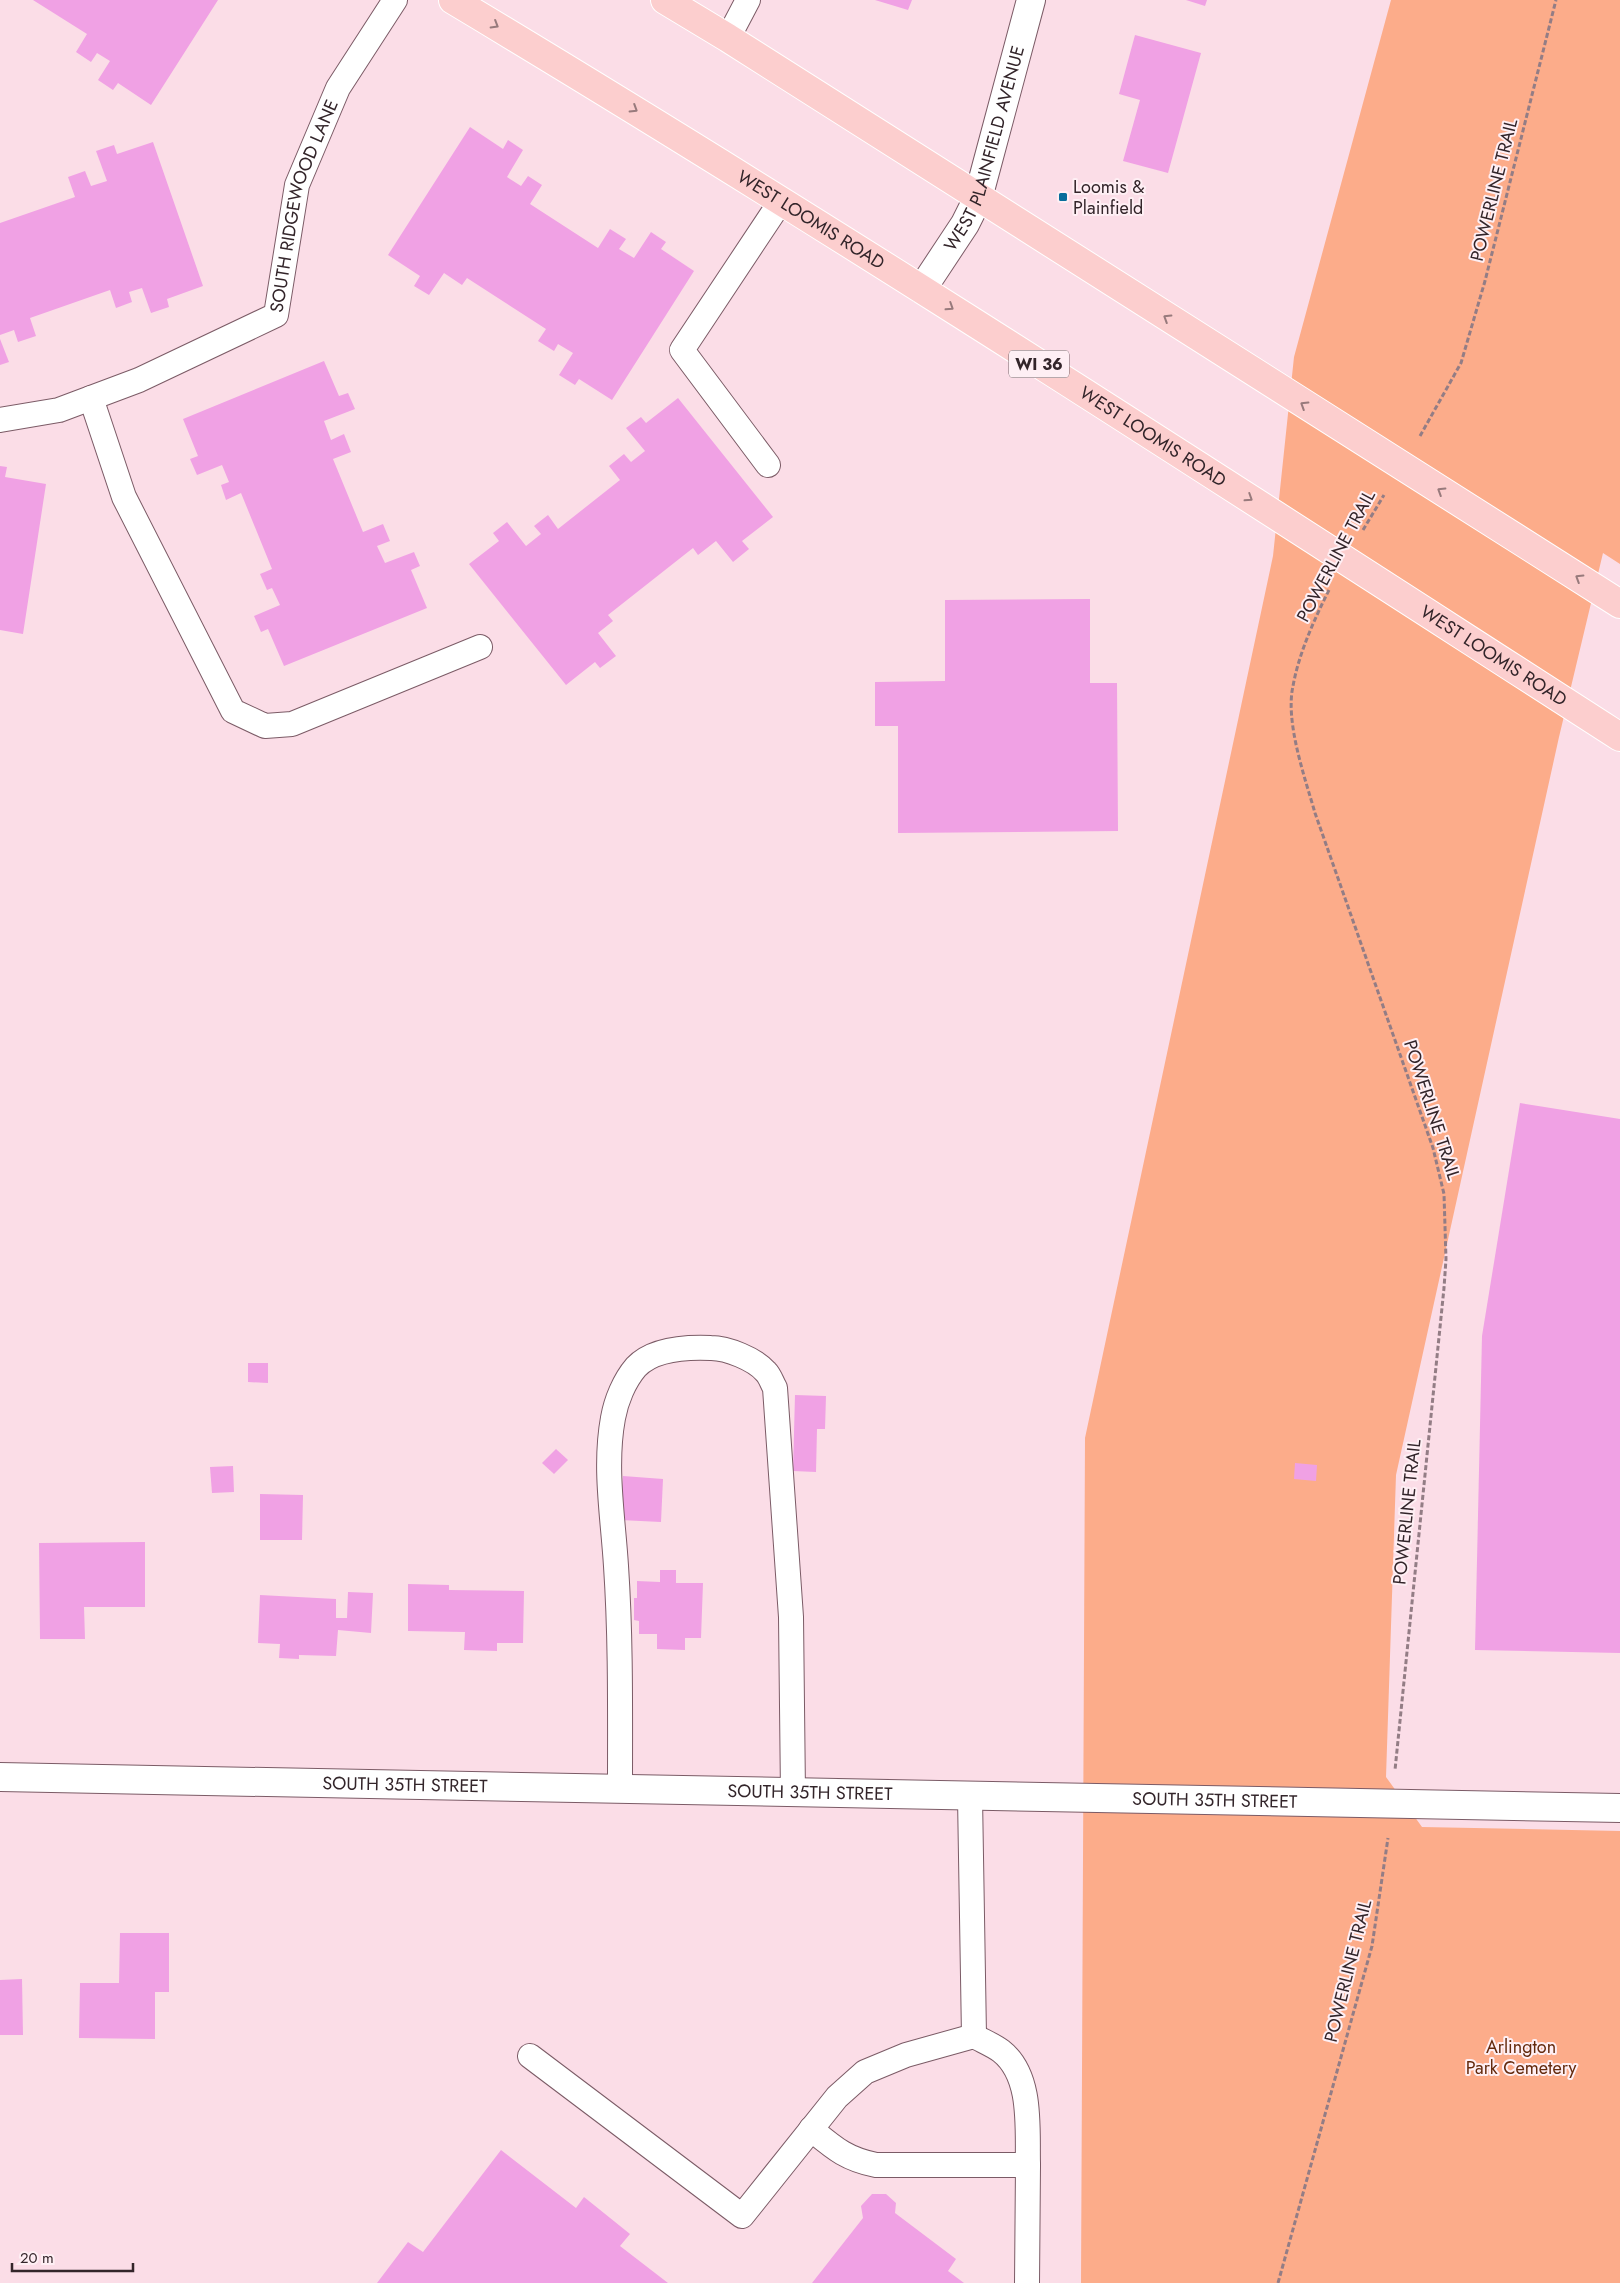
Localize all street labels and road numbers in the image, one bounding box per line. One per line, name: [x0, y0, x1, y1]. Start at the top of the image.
street label: WEST PLAINFIELD AVENUE: [938, 43, 1031, 256]
street label: SOUTH RIDGEWOOD LANE: [264, 95, 345, 314]
street label: POWERLINE TRAIL: [1464, 116, 1524, 264]
street label: WEST LOOMIS ROAD: [732, 164, 890, 276]
road number: WI 36: [1009, 350, 1069, 378]
street label: WEST LOOMIS ROAD: [1075, 380, 1231, 493]
street label: POWERLINE TRAIL: [1290, 485, 1382, 627]
street label: WEST LOOMIS ROAD: [1415, 599, 1572, 712]
street label: POWERLINE TRAIL: [1397, 1037, 1467, 1183]
street label: POWERLINE TRAIL: [1386, 1438, 1428, 1586]
street label: SOUTH 35TH STREET: [322, 1770, 488, 1799]
street label: SOUTH 35TH STREET: [727, 1778, 893, 1807]
street label: SOUTH 35TH STREET: [1132, 1786, 1298, 1815]
street label: POWERLINE TRAIL: [1318, 1897, 1378, 2045]

